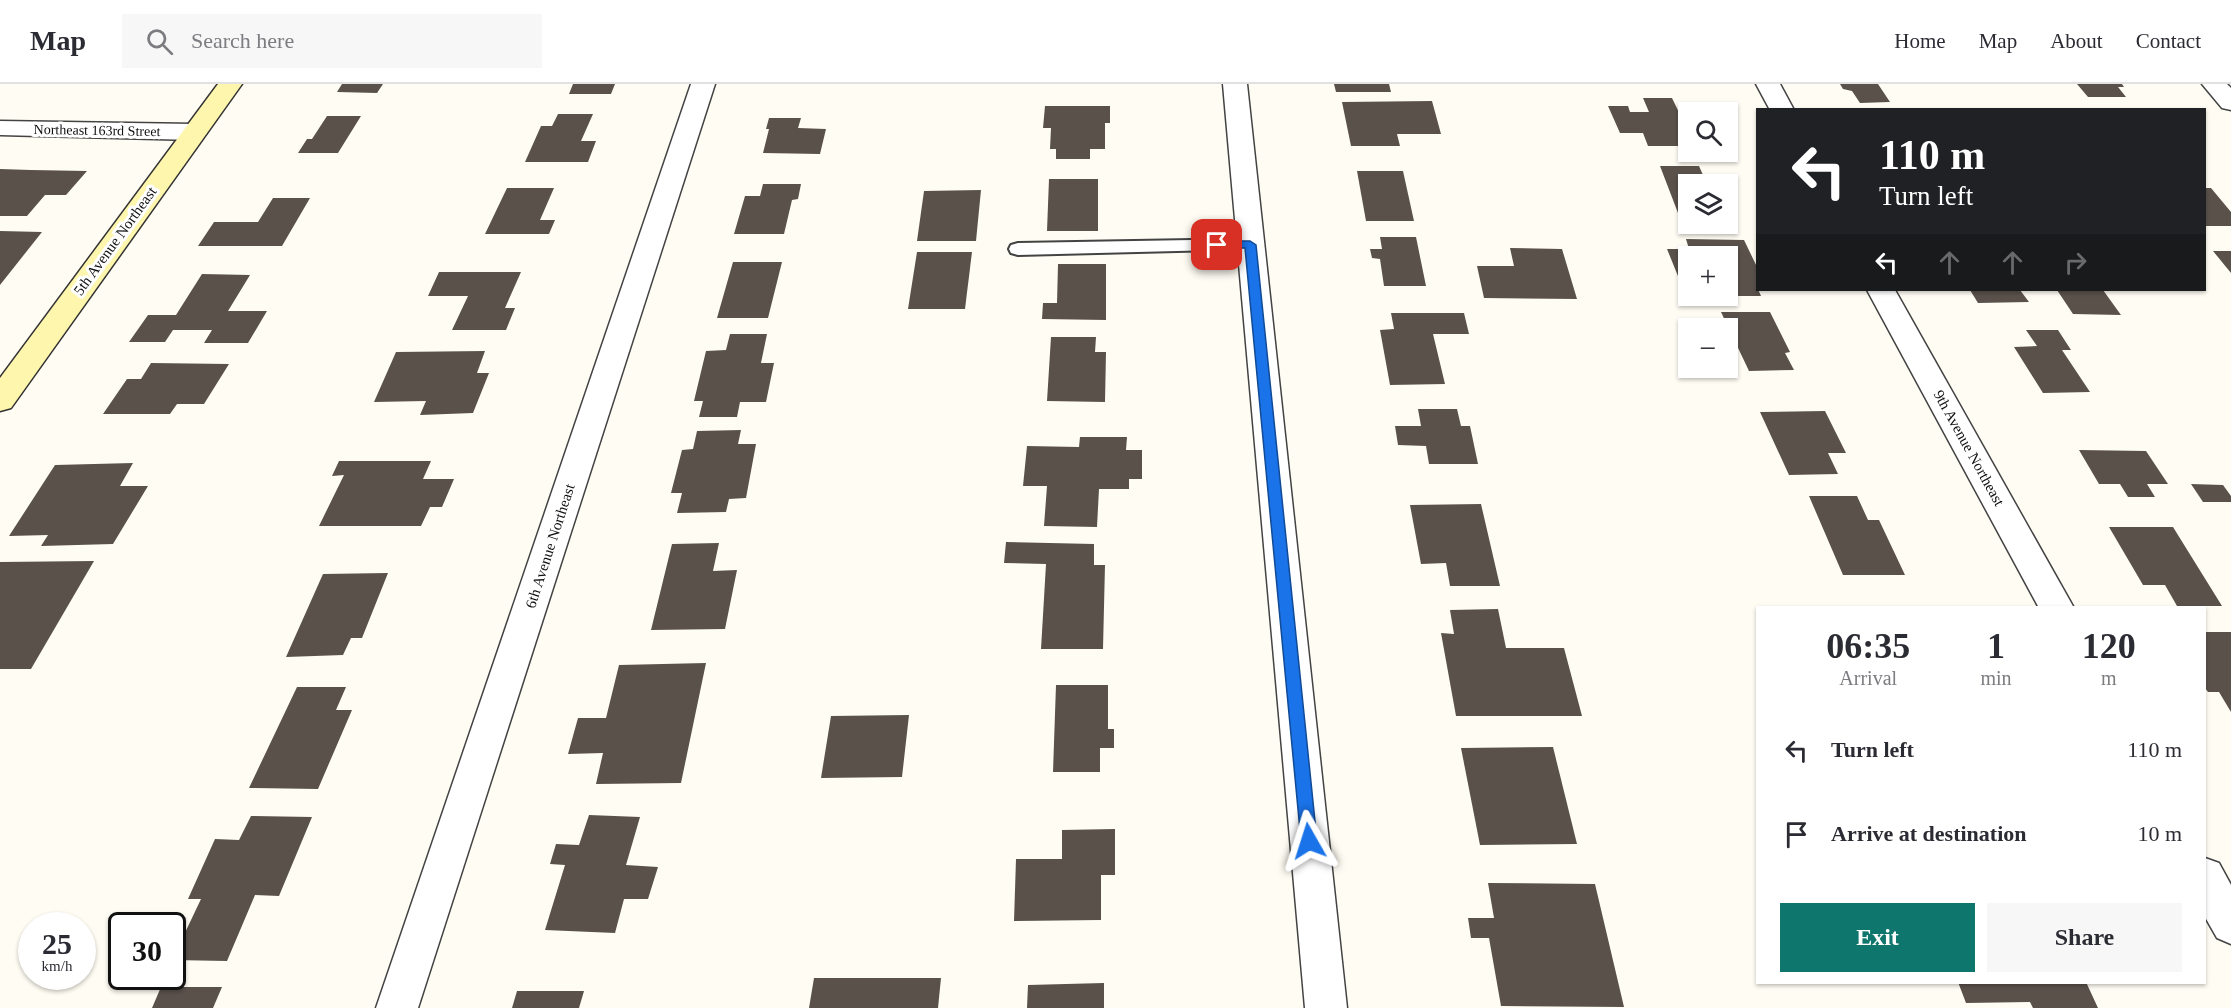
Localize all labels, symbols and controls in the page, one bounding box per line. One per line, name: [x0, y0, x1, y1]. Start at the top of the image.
search box: [122, 14, 542, 68]
text: Map: [30, 25, 86, 56]
icon: search: [143, 25, 176, 58]
text: Search here: [191, 28, 294, 53]
text: Home: [1894, 29, 1946, 53]
text: Map: [1979, 29, 2017, 53]
text: About: [2050, 29, 2103, 53]
text: Contact: [2136, 29, 2201, 53]
map controls: [1678, 102, 1738, 378]
button: search: [1678, 102, 1738, 162]
street label: Northeast 163rd Street: [33, 122, 161, 139]
icon: left: [1780, 132, 1858, 210]
text: 110 m: [1879, 132, 1985, 178]
button: layers: [1678, 174, 1738, 234]
text: Turn left: [1879, 181, 1973, 211]
street label: 5th Avenue Northeast: [70, 183, 160, 298]
pin: [1191, 219, 1242, 270]
icon: arrive: [1200, 228, 1233, 261]
button: +: [1678, 246, 1738, 306]
icon: left: [1870, 246, 1903, 279]
icon: ahead: [1933, 246, 1966, 279]
icon: ahead: [1996, 246, 2029, 279]
icon: right: [2059, 246, 2092, 279]
button: −: [1678, 318, 1738, 378]
street label: 9th Avenue Northeast: [1931, 387, 2008, 509]
street label: 6th Avenue Northeast: [522, 481, 578, 610]
text: 06:35: [1826, 626, 1910, 666]
text: 1: [1987, 626, 2005, 666]
text: 120: [2082, 626, 2136, 666]
text: Arrival: [1839, 667, 1897, 689]
text: min: [1980, 667, 2012, 689]
text: m: [2101, 667, 2117, 689]
icon: left: [1780, 734, 1813, 767]
text: Turn left: [1831, 737, 1914, 762]
text: 110 m: [2127, 737, 2182, 762]
position arrow: [1277, 809, 1341, 873]
icon: arrive: [1780, 818, 1813, 851]
text: Arrive at destination: [1831, 821, 2027, 846]
text: 10 m: [2137, 821, 2182, 846]
button: Exit: [1780, 903, 1975, 972]
button: Share: [1987, 903, 2182, 972]
speed limit sign: 30: [108, 912, 186, 990]
text: 25: [42, 927, 72, 960]
text: km/h: [42, 958, 72, 974]

